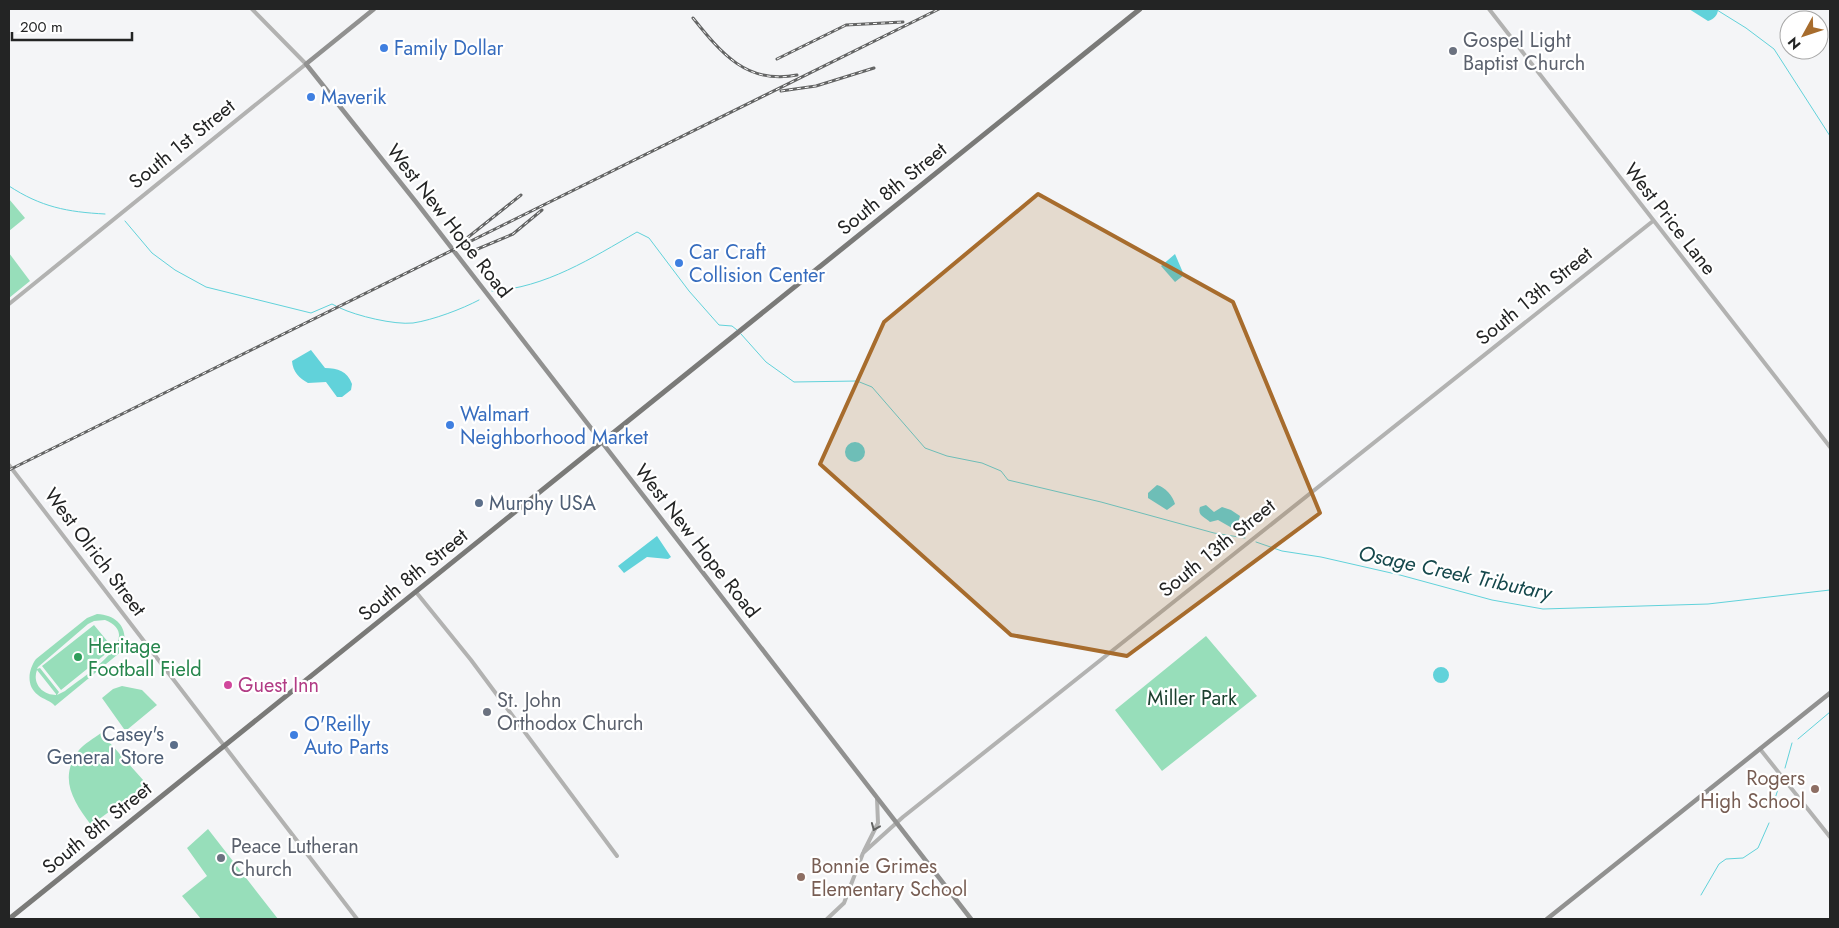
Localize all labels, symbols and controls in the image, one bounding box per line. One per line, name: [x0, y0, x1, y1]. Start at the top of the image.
scale bar: [12, 10, 132, 42]
north arrow: [1779, 10, 1829, 60]
text: 200 m: [20, 16, 63, 38]
place label: Gospel Light Baptist Church: [1463, 26, 1585, 78]
text: N: [1783, 33, 1805, 54]
place label: Family Dollar: [394, 34, 504, 63]
marker: Family Dollar: [378, 42, 390, 54]
marker: Gospel Light Baptist Church: [1447, 45, 1459, 57]
place label: Maverik: [321, 83, 387, 112]
marker: Maverik: [305, 91, 317, 103]
street label: South 1st Street: [123, 92, 242, 196]
street label: South 8th Street: [831, 136, 953, 242]
street label: West New Hope Road: [380, 138, 518, 304]
street label: West Price Lane: [1617, 157, 1723, 281]
place label: Car Craft Collision Center: [689, 238, 825, 290]
street label: South 13th Street: [1469, 240, 1599, 352]
marker: Car Craft Collision Center: [673, 257, 685, 269]
place label: Walmart Neighborhood Market: [460, 400, 648, 452]
marker: Walmart Neighborhood Market: [444, 419, 456, 431]
street label: West New Hope Road: [628, 458, 766, 624]
street label: West Olrich Street: [37, 482, 153, 622]
place label: Murphy USA: [489, 489, 597, 518]
street label: South 13th Street: [1152, 492, 1282, 604]
marker: Murphy USA: [473, 497, 485, 509]
street label: South 8th Street: [352, 522, 474, 628]
water label: Osage Creek Tributary: [1356, 538, 1556, 609]
place label: Heritage Football Field: [88, 632, 202, 684]
marker: Heritage Football Field: [72, 651, 84, 663]
place label: Guest Inn: [238, 671, 319, 700]
marker: Guest Inn: [222, 679, 234, 691]
park label: Miller Park: [1147, 684, 1237, 713]
place label: St. John Orthodox Church: [497, 686, 644, 738]
marker: St. John Orthodox Church: [481, 706, 493, 718]
place label: O'Reilly Auto Parts: [304, 710, 389, 762]
place label: Casey's General Store: [47, 720, 164, 772]
marker: O'Reilly Auto Parts: [288, 729, 300, 741]
marker: Casey's General Store: [168, 739, 180, 751]
place label: Rogers High School: [1700, 764, 1805, 816]
street label: South 8th Street: [36, 775, 158, 881]
marker: Rogers High School: [1809, 783, 1821, 795]
one-way arrow: [871, 822, 881, 831]
place label: Peace Lutheran Church: [231, 832, 359, 884]
marker: Peace Lutheran Church: [215, 852, 227, 864]
place label: Bonnie Grimes Elementary School: [811, 852, 967, 904]
marker: Bonnie Grimes Elementary School: [795, 871, 807, 883]

